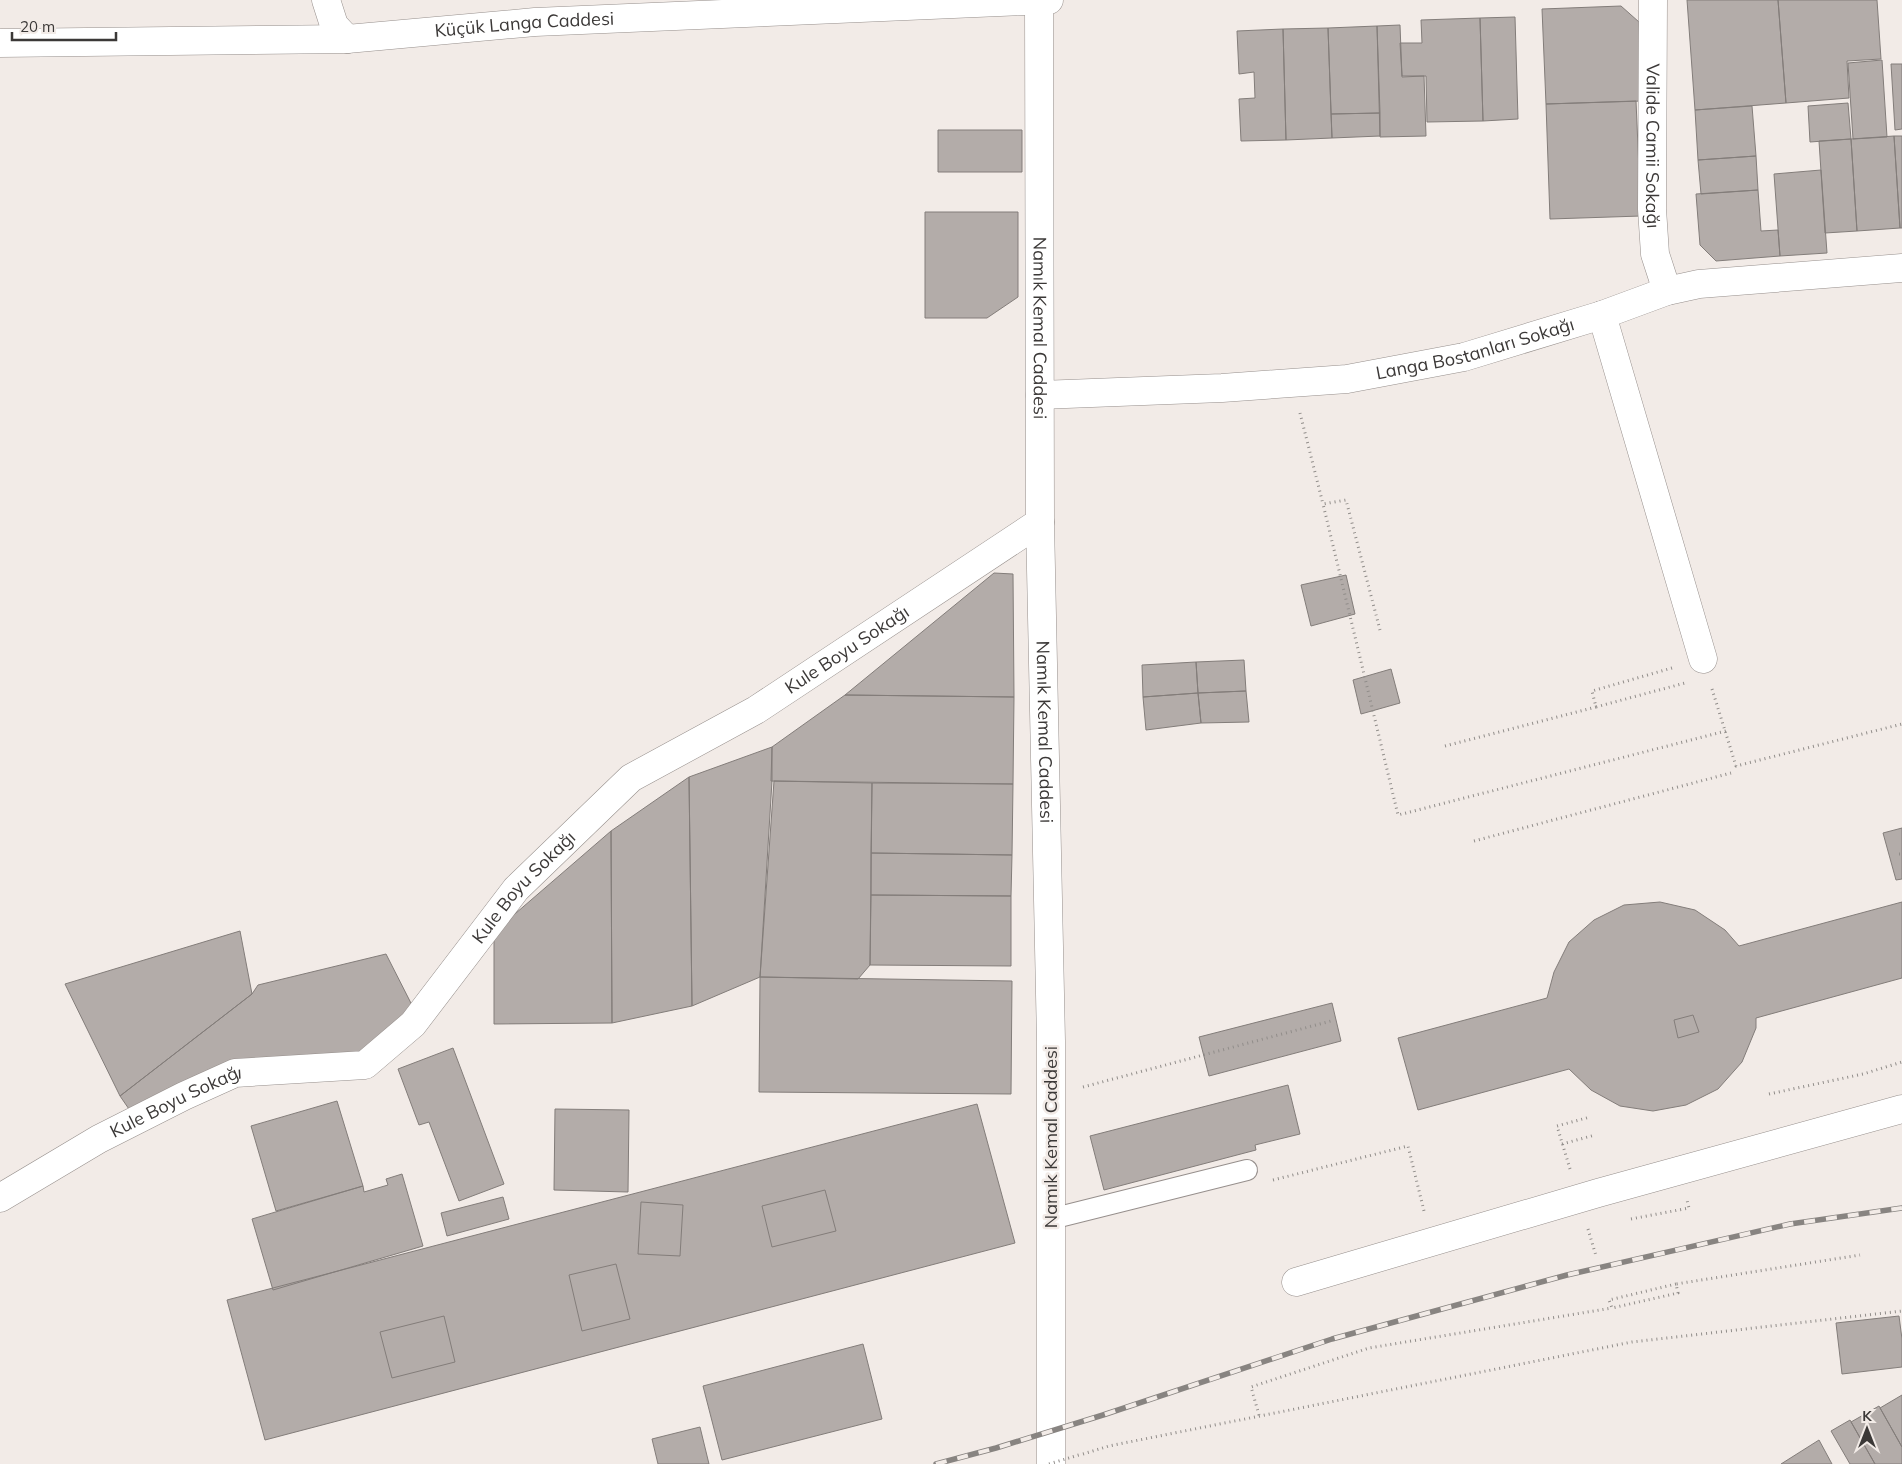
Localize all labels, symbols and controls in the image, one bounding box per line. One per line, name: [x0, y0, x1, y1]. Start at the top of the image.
street label: Küçük Langa Caddesi: [434, 7, 615, 42]
scale bar: [12, 10, 116, 42]
text: 20 m: [20, 17, 55, 36]
street label: Valide Camii Sokağı: [1641, 64, 1665, 229]
street label: Namık Kemal Caddesi: [1028, 237, 1052, 419]
street label: Langa Bostanları Sokağı: [1374, 312, 1577, 384]
street label: Kule Boyu Sokağı: [780, 600, 913, 699]
street label: Namık Kemal Caddesi: [1032, 640, 1058, 823]
street label: Kule Boyu Sokağı: [467, 826, 580, 948]
street label: Namık Kemal Caddesi: [1039, 1046, 1062, 1228]
street label: Kule Boyu Sokağı: [106, 1061, 242, 1143]
north arrow: [1842, 1404, 1892, 1454]
text: K: [1862, 1407, 1872, 1425]

